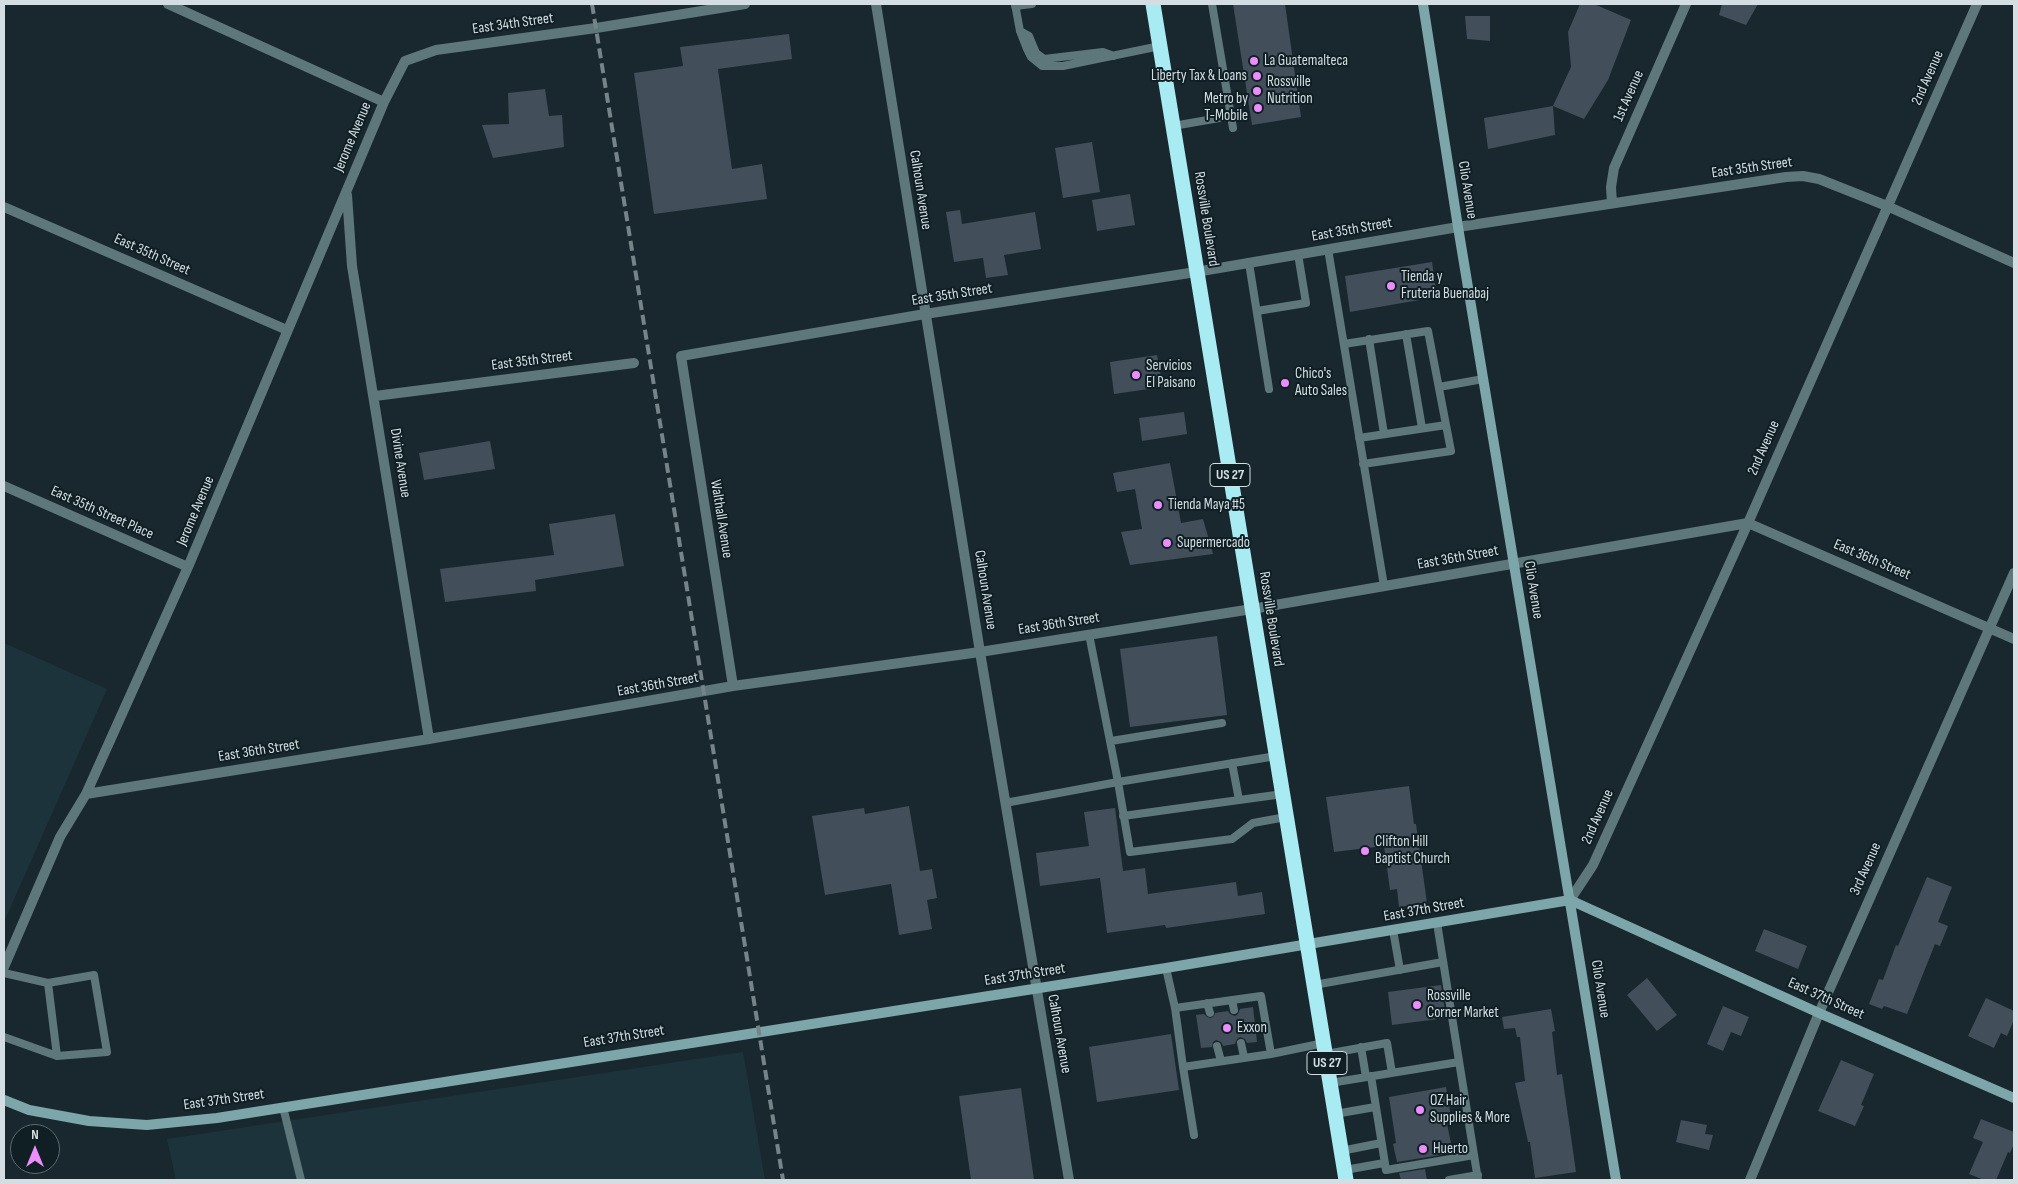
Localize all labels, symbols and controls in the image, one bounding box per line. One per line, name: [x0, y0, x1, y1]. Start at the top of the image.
street label: East 34th Street: [471, 9, 555, 39]
street label: 2nd Avenue: [1908, 48, 1948, 108]
place label: La Guatemalteca: [1264, 52, 1348, 70]
marker: La Guatemalteca: [1248, 55, 1260, 67]
place label: Liberty Tax & Loans: [1151, 67, 1247, 85]
street label: 1st Avenue: [1610, 68, 1648, 124]
marker: Liberty Tax & Loans: [1251, 70, 1263, 82]
place label: Rossville Nutrition: [1267, 73, 1313, 108]
marker: Rossville Nutrition: [1251, 85, 1263, 97]
place label: Metro by T-Mobile: [1204, 90, 1248, 125]
street label: Jerome Avenue: [330, 99, 376, 175]
marker: Metro by T-Mobile: [1252, 102, 1264, 114]
street label: Calhoun Avenue: [905, 149, 935, 231]
street label: East 35th Street: [1710, 153, 1794, 183]
street label: Clio Avenue: [1454, 160, 1480, 220]
street label: Rossville Boulevard: [1190, 170, 1222, 268]
street label: East 35th Street: [1310, 214, 1394, 246]
street label: East 35th Street: [111, 230, 193, 280]
place label: Tienda y Fruteria Buenabaj: [1401, 268, 1489, 303]
street label: East 35th Street: [910, 280, 994, 310]
marker: Tienda y Fruteria Buenabaj: [1385, 280, 1397, 292]
street label: East 35th Street: [491, 347, 573, 375]
place label: Servicios El Paisano: [1146, 357, 1196, 392]
place label: Chico's Auto Sales: [1295, 365, 1347, 400]
marker: Servicios El Paisano: [1130, 369, 1142, 381]
marker: Chico's Auto Sales: [1279, 377, 1291, 389]
street label: 2nd Avenue: [1744, 418, 1784, 478]
street label: Divine Avenue: [386, 427, 414, 499]
road number: US 27: [1210, 464, 1250, 486]
street label: Jerome Avenue: [173, 473, 219, 549]
street label: Walthall Avenue: [706, 478, 736, 560]
street label: East 35th Street Place: [48, 482, 156, 544]
place label: Tienda Maya #5: [1168, 496, 1245, 514]
marker: Tienda Maya #5: [1152, 499, 1164, 511]
place label: Supermercado: [1177, 534, 1250, 552]
street label: East 36th Street: [1831, 536, 1913, 584]
marker: Supermercado: [1161, 537, 1173, 549]
street label: East 36th Street: [1416, 542, 1500, 574]
street label: Calhoun Avenue: [970, 549, 1000, 631]
street label: Clio Avenue: [1520, 560, 1546, 620]
street label: Rossville Boulevard: [1255, 570, 1287, 668]
street label: East 36th Street: [1017, 609, 1101, 639]
street label: East 36th Street: [616, 669, 700, 701]
street label: East 36th Street: [217, 736, 301, 766]
street label: 2nd Avenue: [1578, 787, 1618, 847]
place label: Clifton Hill Baptist Church: [1375, 833, 1450, 868]
street label: 3rd Avenue: [1846, 840, 1886, 898]
marker: Clifton Hill Baptist Church: [1359, 845, 1371, 857]
street label: East 37th Street: [1382, 894, 1466, 926]
street label: Clio Avenue: [1587, 959, 1613, 1019]
street label: East 37th Street: [983, 960, 1067, 990]
street label: East 37th Street: [1785, 974, 1867, 1024]
place label: Rossville Corner Market: [1427, 987, 1499, 1022]
street label: Calhoun Avenue: [1043, 993, 1075, 1075]
marker: Rossville Corner Market: [1411, 999, 1423, 1011]
place label: Exxon: [1237, 1019, 1267, 1037]
street label: East 37th Street: [582, 1022, 666, 1052]
marker: Exxon: [1221, 1022, 1233, 1034]
road number: US 27: [1307, 1052, 1347, 1074]
street label: East 37th Street: [182, 1085, 266, 1115]
place label: OZ Hair Supplies & More: [1430, 1092, 1510, 1127]
marker: OZ Hair Supplies & More: [1414, 1104, 1426, 1116]
north arrow: [10, 1124, 60, 1174]
text: N: [31, 1126, 39, 1143]
place label: Huerto: [1433, 1140, 1468, 1158]
marker: Huerto: [1417, 1143, 1429, 1155]

